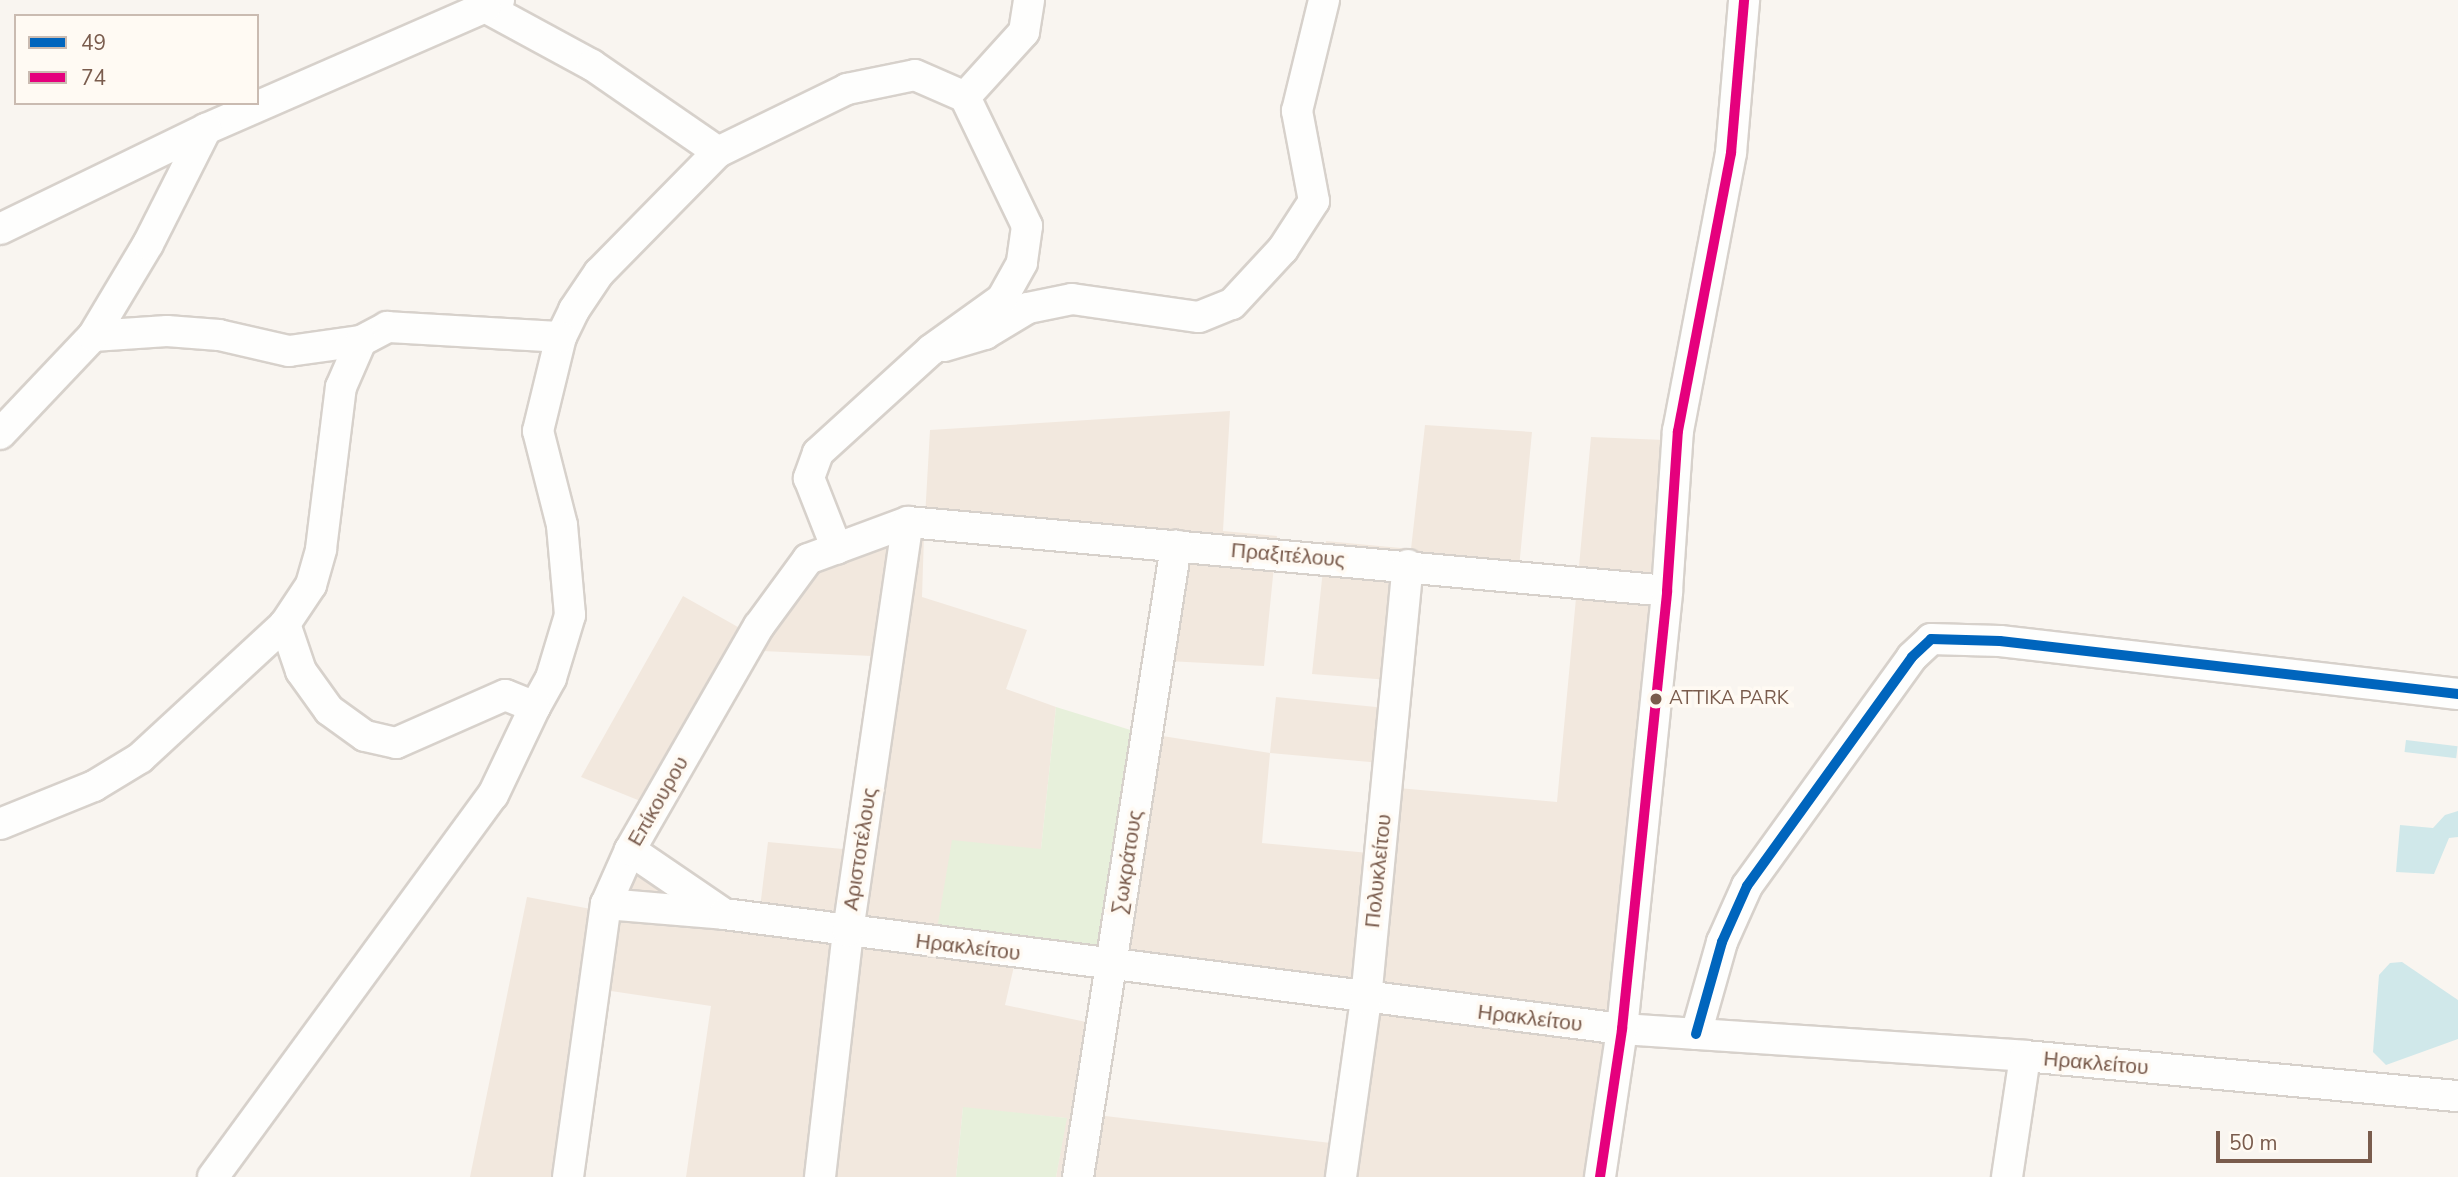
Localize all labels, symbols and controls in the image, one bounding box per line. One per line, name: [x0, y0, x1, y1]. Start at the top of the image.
legend: [14, 14, 259, 105]
text: 49: [81, 29, 106, 57]
text: 74: [81, 64, 106, 92]
street label: Πραξιτέλους: [1230, 537, 1346, 573]
place label: ATTIKA PARK: [1669, 688, 1789, 710]
marker: ATTIKA PARK: [1649, 692, 1663, 706]
street label: Επίκουρου: [622, 752, 694, 850]
street label: Αριστοτέλους: [838, 786, 882, 912]
street label: Σωκράτους: [1106, 808, 1148, 916]
street label: Πολυκλείτου: [1360, 813, 1396, 929]
street label: Ηρακλείτου: [914, 928, 1022, 966]
street label: Ηρακλείτου: [1476, 999, 1584, 1037]
street label: Ηρακλείτου: [2042, 1046, 2150, 1080]
scale bar: [2220, 1118, 2376, 1162]
text: 50 m: [2229, 1129, 2278, 1157]

